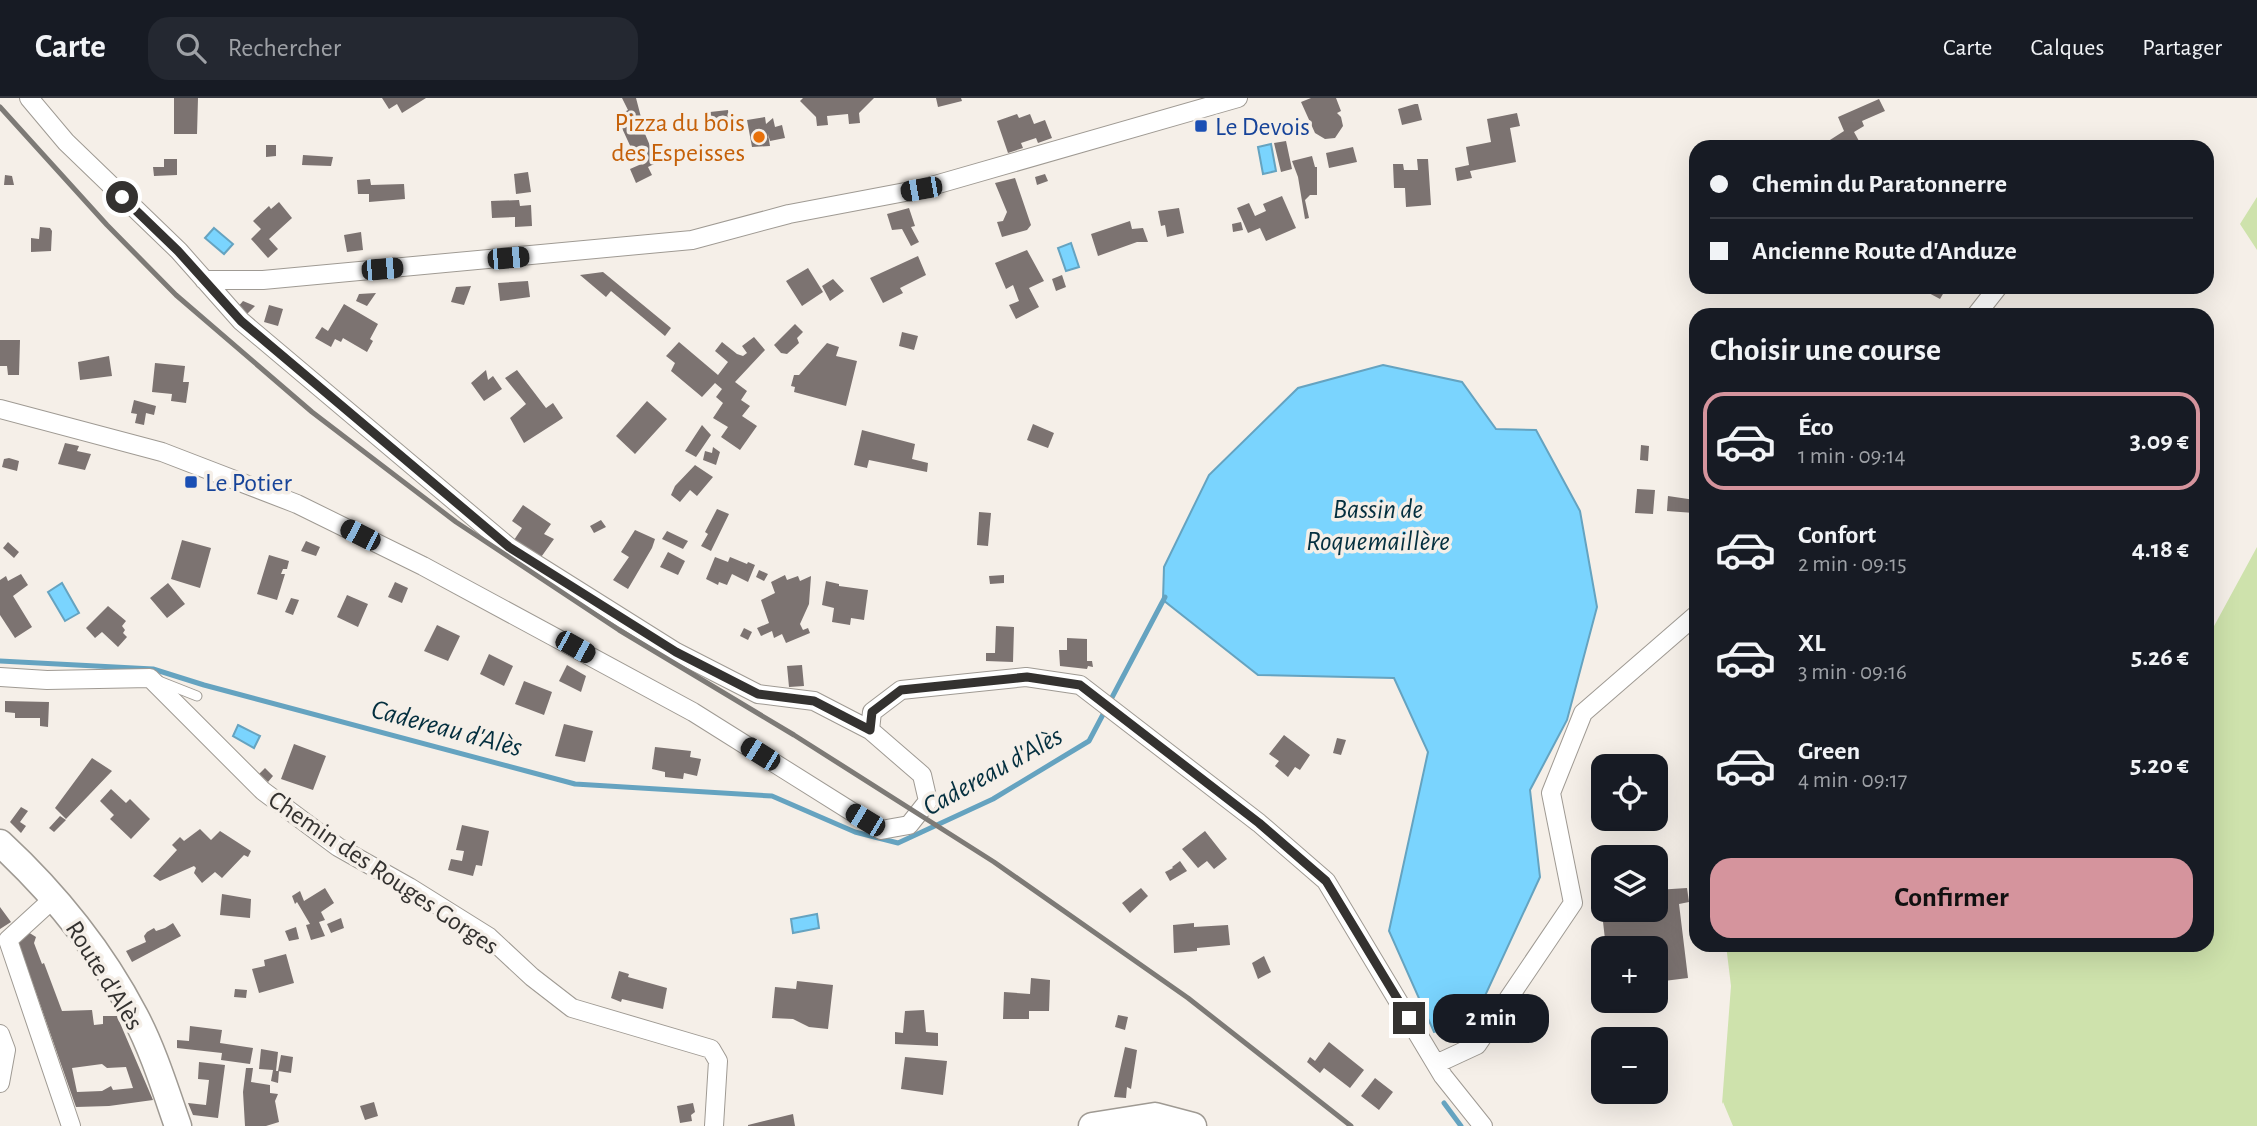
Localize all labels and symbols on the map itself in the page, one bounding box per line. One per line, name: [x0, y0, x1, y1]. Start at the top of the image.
place label: Pizza du bois des Espeisses: [611, 110, 745, 166]
place label: Le Devois: [1215, 114, 1310, 140]
marker: Le Devois: [1193, 118, 1209, 134]
marker: Pizza du bois des Espeisses: [751, 129, 767, 145]
car: [899, 175, 944, 203]
route start: [106, 181, 138, 213]
car: [487, 246, 530, 270]
car: [361, 257, 404, 281]
place label: Le Potier: [205, 470, 292, 496]
marker: Le Potier: [183, 474, 199, 490]
water label: Bassin de Roquemaillère: [1306, 496, 1450, 556]
car: [337, 516, 384, 554]
car: [552, 628, 599, 666]
water label: Cadereau d'Alès: [368, 695, 525, 762]
water label: Cadereau d'Alès: [919, 722, 1067, 821]
car: [737, 734, 784, 774]
street label: Chemin des Rouges Gorges: [264, 786, 503, 960]
car: [842, 800, 889, 840]
street label: Route d'Alès: [61, 916, 148, 1035]
callout: 2 min: [1434, 993, 1549, 1042]
route end: [1393, 1002, 1425, 1034]

